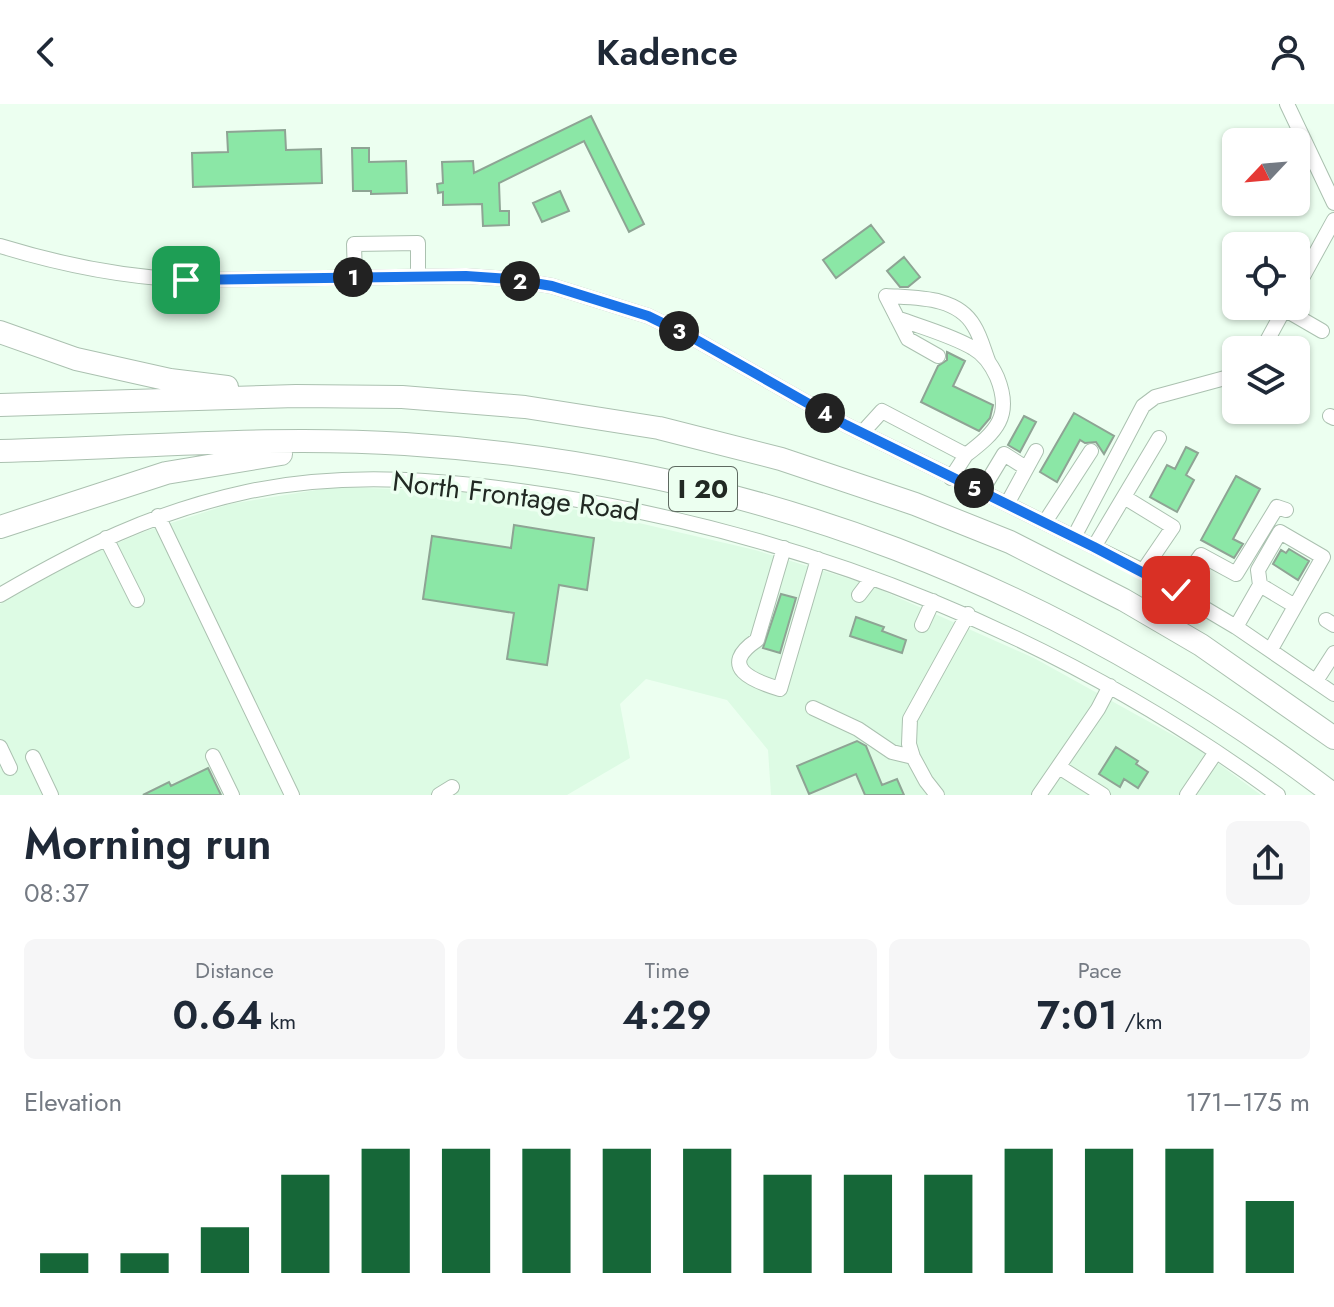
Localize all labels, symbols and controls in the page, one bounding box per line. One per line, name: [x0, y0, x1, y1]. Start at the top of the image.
text: Kadence: [596, 26, 738, 78]
icon: back: [24, 30, 68, 74]
icon: person: [1266, 30, 1310, 74]
north arrow: [1222, 128, 1310, 216]
map controls: [1222, 128, 1310, 424]
button: locate: [1222, 232, 1310, 320]
pin: [152, 246, 220, 314]
pin: 1: [333, 257, 373, 297]
icon: arrive: [164, 258, 208, 302]
text: 1: [347, 261, 359, 293]
pin: 2: [500, 261, 540, 301]
text: 2: [513, 265, 527, 297]
pin: 3: [659, 311, 699, 351]
text: 3: [672, 315, 686, 347]
button: layers: [1222, 336, 1310, 424]
pin: 4: [805, 393, 845, 433]
text: 4: [817, 397, 833, 429]
street label: North Frontage Road: [390, 461, 642, 531]
road number: I 20: [669, 467, 737, 511]
pin: 5: [954, 468, 994, 508]
text: 5: [967, 472, 981, 504]
pin: [1142, 556, 1210, 624]
icon: check: [1154, 568, 1198, 612]
text: Morning run: [24, 812, 272, 876]
button: share: [1226, 821, 1310, 905]
text: 08:37: [24, 874, 89, 912]
text: Distance: [195, 954, 274, 986]
text: Time: [645, 954, 689, 986]
text: Pace: [1078, 954, 1122, 986]
text: 0.64: [172, 986, 263, 1044]
text: 4:29: [622, 986, 712, 1044]
text: 7:01: [1037, 986, 1118, 1044]
text: km: [263, 1005, 296, 1037]
text: /km: [1118, 1005, 1163, 1037]
text: Elevation: [24, 1083, 122, 1121]
text: 171–175 m: [1186, 1083, 1310, 1121]

